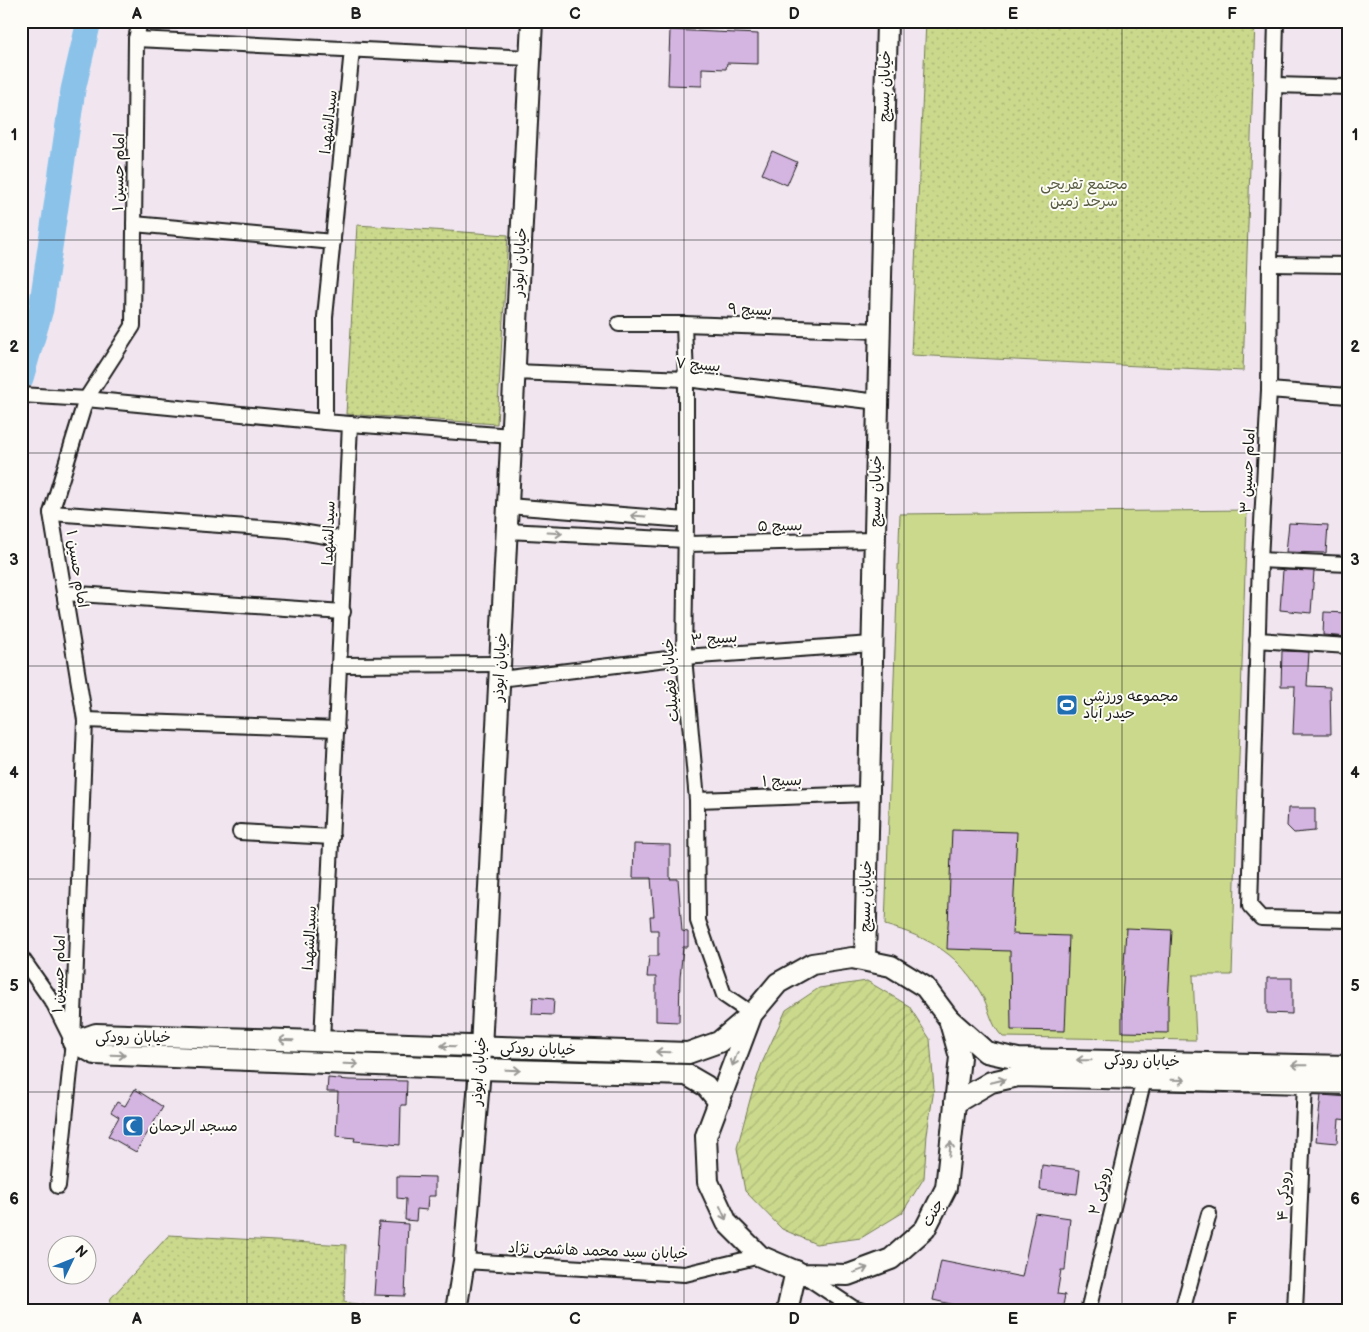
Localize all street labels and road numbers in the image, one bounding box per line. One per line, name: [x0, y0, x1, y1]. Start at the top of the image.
street label: خیابان بسیج: [875, 50, 895, 122]
street label: سیدالشهدا: [316, 89, 342, 155]
street label: امام حسین ۱: [109, 133, 130, 211]
street label: خیابان ابوذر: [509, 227, 531, 298]
street label: بسیج ۹: [728, 300, 772, 320]
street label: بسیج ۷: [675, 354, 721, 376]
street label: امام حسین ۳: [1236, 428, 1261, 514]
street label: خیابان بسیج: [866, 455, 886, 527]
street label: سیدالشهدا: [318, 500, 340, 566]
street label: بسیج ۵: [757, 516, 803, 536]
street label: امام حسین ۱: [61, 529, 92, 609]
street label: بسیج ۳: [690, 628, 738, 650]
street label: خیابان ابوذر: [489, 632, 511, 703]
street label: خیابان فضیلت: [659, 637, 683, 723]
street label: بسیج ۱: [762, 771, 802, 791]
street label: خیابان بسیج: [856, 860, 876, 932]
street label: سیدالشهدا: [299, 905, 321, 971]
street label: امام حسین ۱: [48, 935, 71, 1013]
street label: خیابان رودکی: [95, 1028, 171, 1047]
street label: خیابان ابوذر: [467, 1036, 491, 1107]
street label: خیابان رودکی: [500, 1038, 576, 1060]
street label: خیابان رودکی: [1104, 1051, 1180, 1071]
street label: رودکی ۲: [1085, 1165, 1115, 1217]
street label: رودکی ۴: [1273, 1171, 1295, 1221]
street label: جنت: [918, 1196, 948, 1230]
street label: خیابان سید محمد هاشمی نژاد: [508, 1238, 688, 1264]

